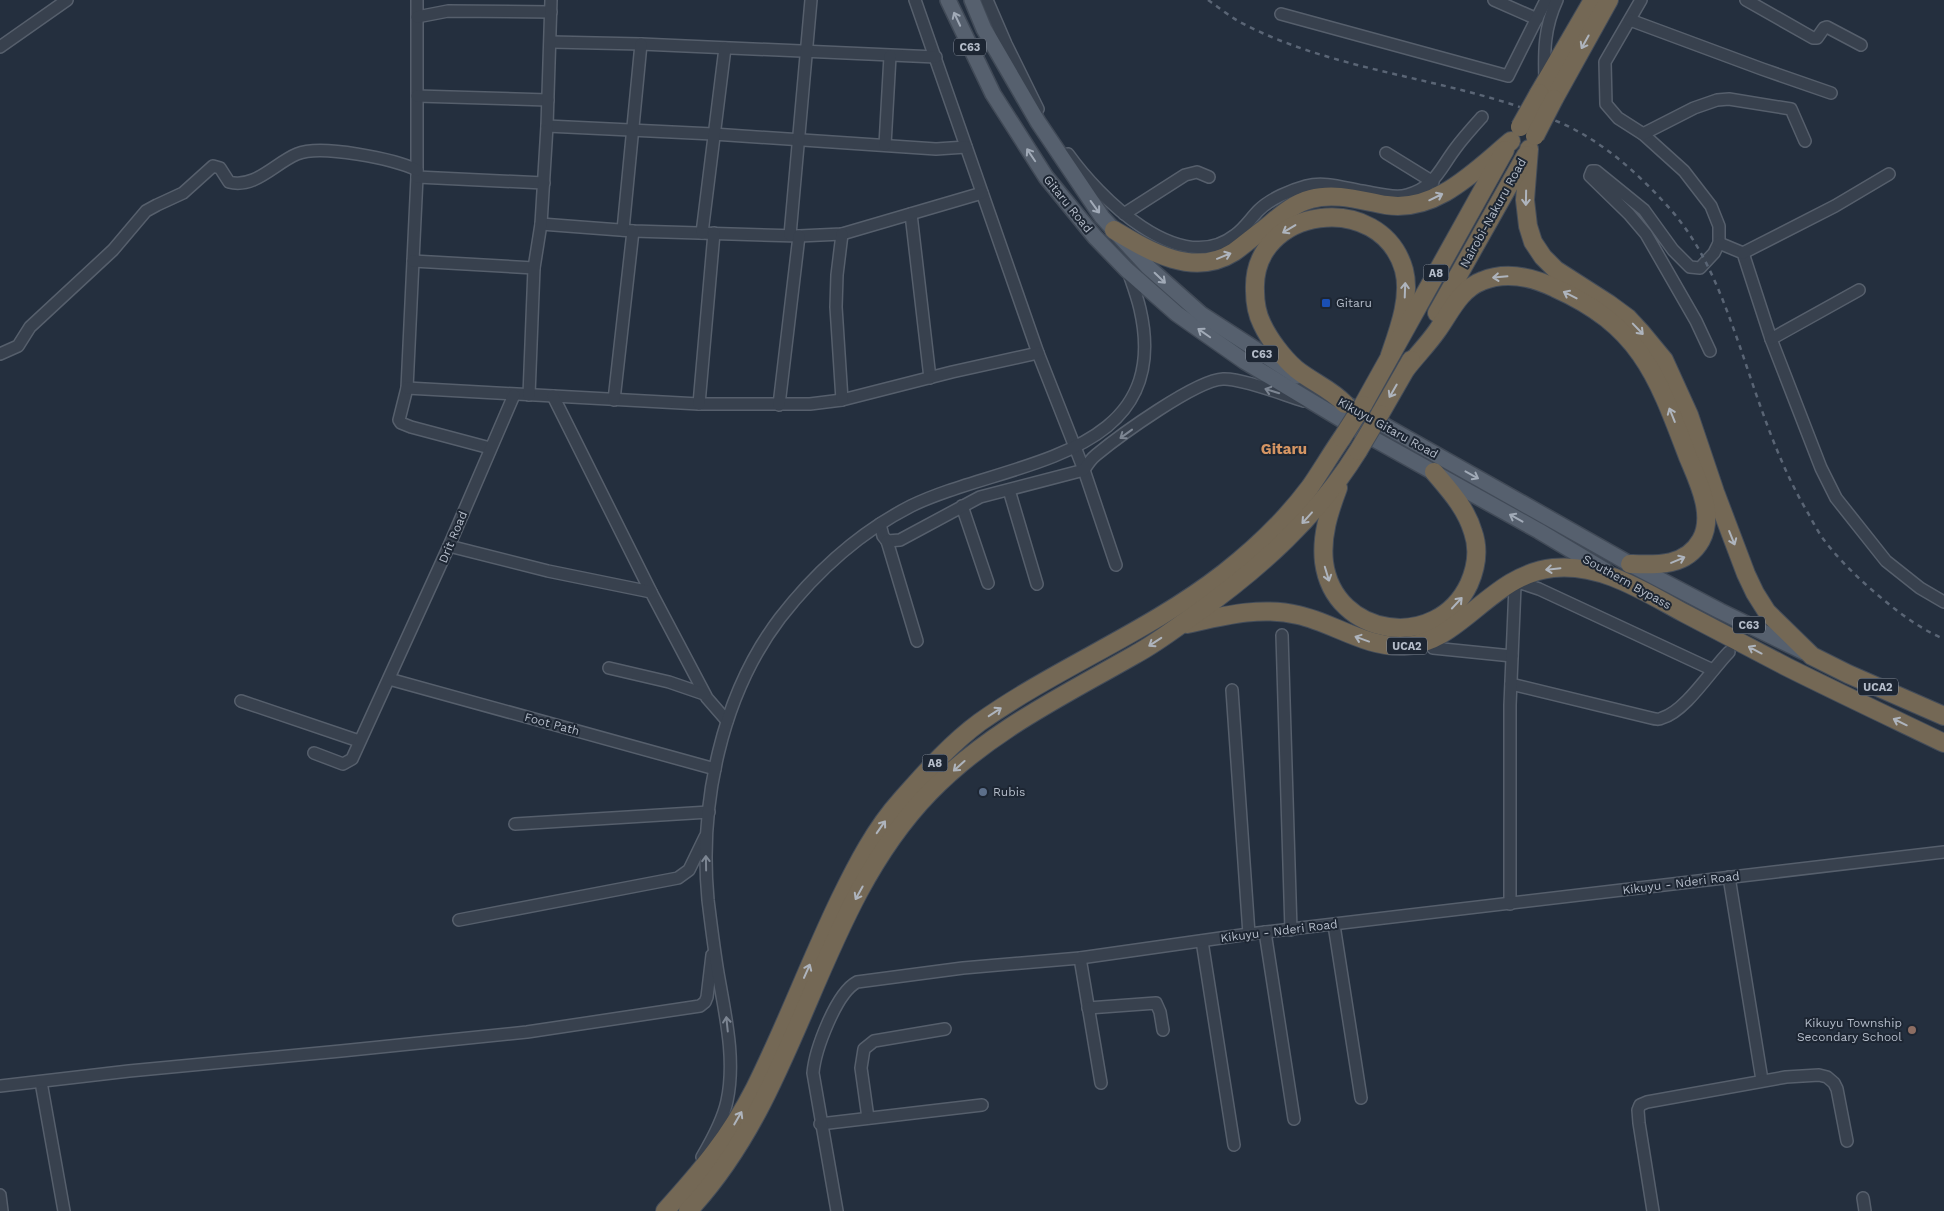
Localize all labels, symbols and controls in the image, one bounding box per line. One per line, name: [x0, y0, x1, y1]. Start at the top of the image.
one-way arrow: [951, 12, 961, 27]
one-way arrow: [1580, 35, 1590, 50]
road number: C63: [954, 38, 986, 56]
one-way arrow: [1026, 148, 1036, 162]
street label: Nairobi-Nakuru Road: [1457, 156, 1529, 270]
street label: Gitaru Road: [1041, 173, 1095, 235]
one-way arrow: [1521, 190, 1531, 206]
one-way arrow: [1428, 191, 1443, 201]
one-way arrow: [1090, 200, 1100, 214]
one-way arrow: [1282, 224, 1296, 234]
one-way arrow: [1216, 251, 1231, 260]
road number: A8: [1424, 264, 1448, 282]
one-way arrow: [1154, 272, 1166, 284]
one-way arrow: [1493, 272, 1509, 282]
one-way arrow: [1400, 283, 1409, 299]
one-way arrow: [1563, 290, 1578, 299]
place label: Gitaru: [1336, 296, 1372, 310]
marker: Gitaru: [1320, 297, 1332, 309]
one-way arrow: [1632, 322, 1644, 335]
one-way arrow: [1197, 328, 1211, 338]
road number: C63: [1246, 346, 1278, 362]
one-way arrow: [1388, 384, 1398, 399]
one-way arrow: [1264, 386, 1280, 396]
street label: Kikuyu Gitaru Road: [1335, 395, 1441, 461]
one-way arrow: [1667, 408, 1677, 423]
one-way arrow: [1120, 429, 1134, 439]
district label: Gitaru: [1261, 440, 1307, 458]
one-way arrow: [1464, 470, 1479, 480]
street label: Drit Road: [436, 509, 470, 565]
one-way arrow: [1301, 511, 1313, 524]
one-way arrow: [1508, 513, 1523, 523]
one-way arrow: [1728, 530, 1737, 545]
street label: Southern Bypass: [1580, 552, 1674, 612]
one-way arrow: [1670, 554, 1685, 564]
one-way arrow: [1546, 564, 1562, 573]
one-way arrow: [1323, 565, 1332, 581]
one-way arrow: [1451, 596, 1462, 609]
road number: C63: [1733, 616, 1765, 634]
one-way arrow: [1354, 634, 1370, 643]
one-way arrow: [1148, 637, 1162, 647]
road number: UCA2: [1387, 637, 1427, 654]
one-way arrow: [1747, 645, 1762, 655]
road number: UCA2: [1858, 679, 1898, 696]
one-way arrow: [988, 707, 1002, 718]
street label: Foot Path: [523, 710, 581, 738]
one-way arrow: [1893, 717, 1908, 726]
road number: A8: [922, 754, 948, 771]
one-way arrow: [952, 760, 965, 772]
place label: Rubis: [993, 785, 1025, 799]
marker: Rubis: [977, 786, 989, 798]
one-way arrow: [876, 820, 886, 834]
one-way arrow: [702, 856, 711, 872]
street label: Kikuyu - Nderi Road: [1622, 869, 1740, 897]
one-way arrow: [854, 885, 864, 900]
street label: Kikuyu - Nderi Road: [1220, 917, 1338, 945]
one-way arrow: [803, 964, 813, 979]
place label: Kikuyu Township Secondary School: [1797, 1016, 1902, 1044]
one-way arrow: [722, 1017, 731, 1033]
marker: Kikuyu Township Secondary School: [1906, 1024, 1918, 1036]
one-way arrow: [734, 1112, 744, 1126]

